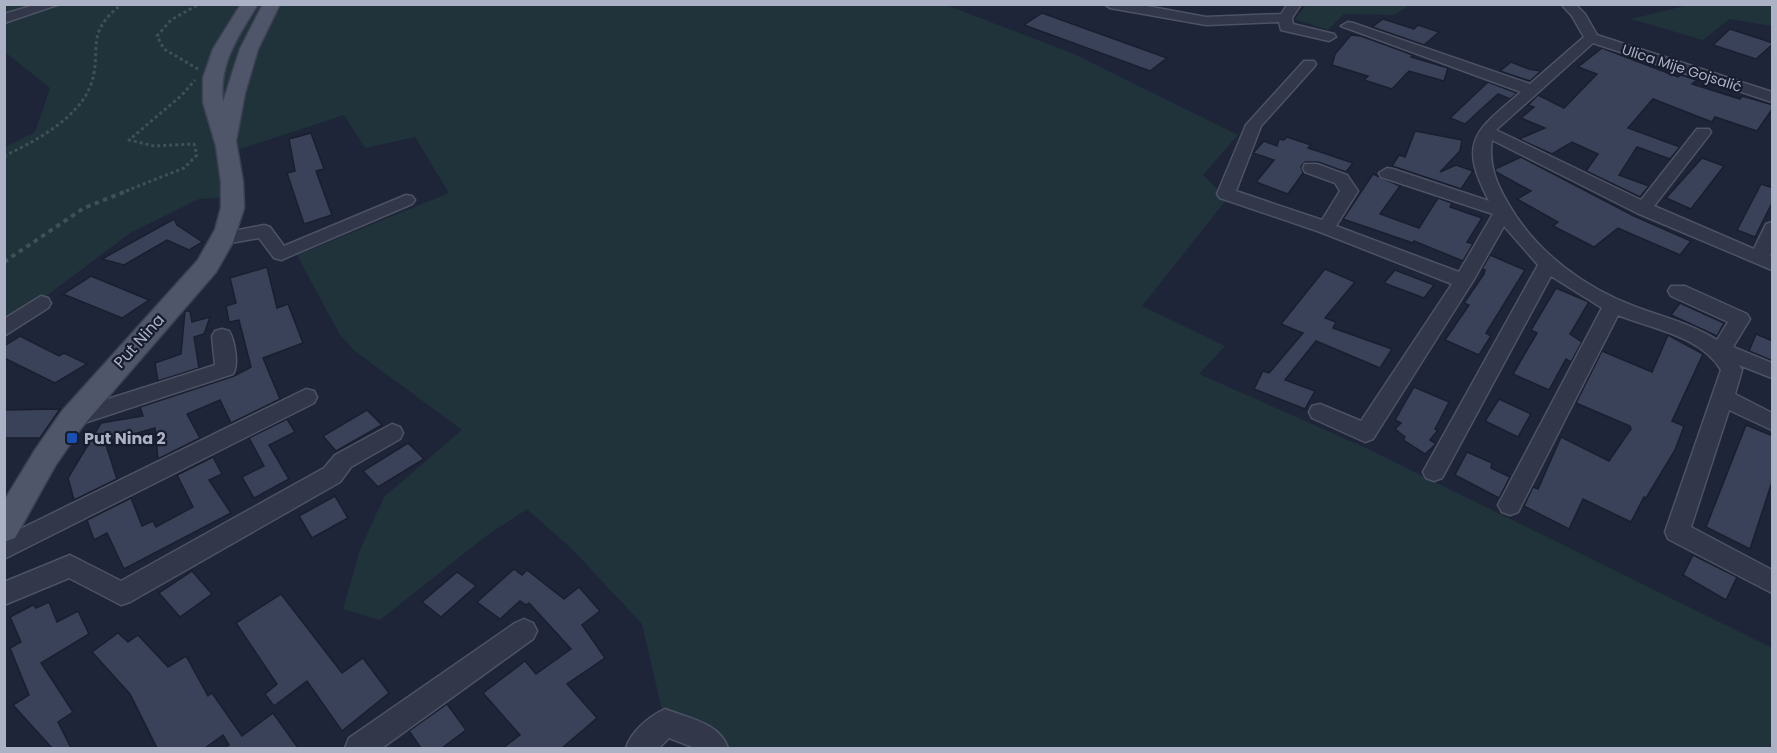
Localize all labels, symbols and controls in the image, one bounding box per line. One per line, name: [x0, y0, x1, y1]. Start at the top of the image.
street label: Ulica Mije Gojsalić: [1620, 39, 1744, 97]
street label: Put Nina: [108, 309, 170, 373]
place label: Put Nina 2: [84, 427, 166, 450]
marker: Put Nina 2: [65, 431, 79, 445]

